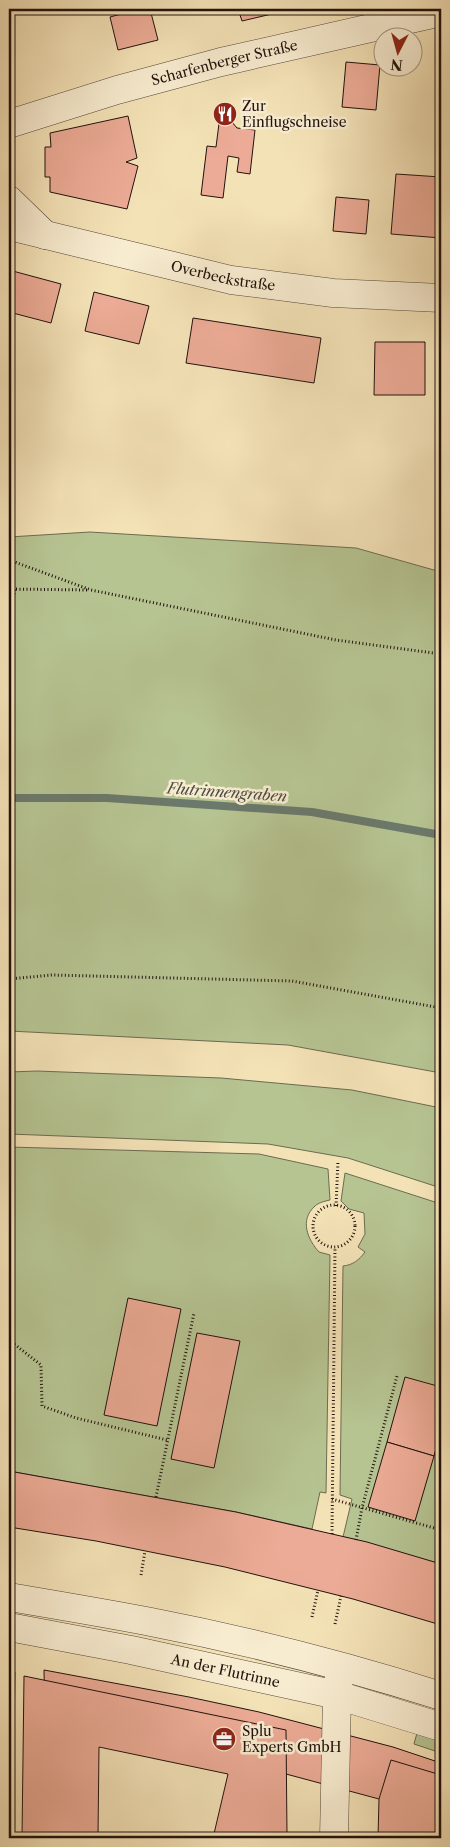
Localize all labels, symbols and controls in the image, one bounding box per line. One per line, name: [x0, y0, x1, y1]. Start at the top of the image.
north arrow: [372, 28, 422, 78]
street label: Scharfenberger Straße: [149, 36, 299, 89]
text: N: [390, 55, 404, 75]
place label: Zur Einflugschneise: [242, 97, 347, 131]
restaurant icon: Zur Einflugschneise: [212, 101, 238, 127]
street label: Overbeckstraße: [169, 257, 277, 295]
water label: Flutrinnengraben: [165, 778, 288, 806]
street label: An der Flutrinne: [169, 1650, 282, 1691]
place label: Splu Experts GmbH: [242, 1722, 341, 1756]
office icon: Splu Experts GmbH: [211, 1726, 237, 1752]

